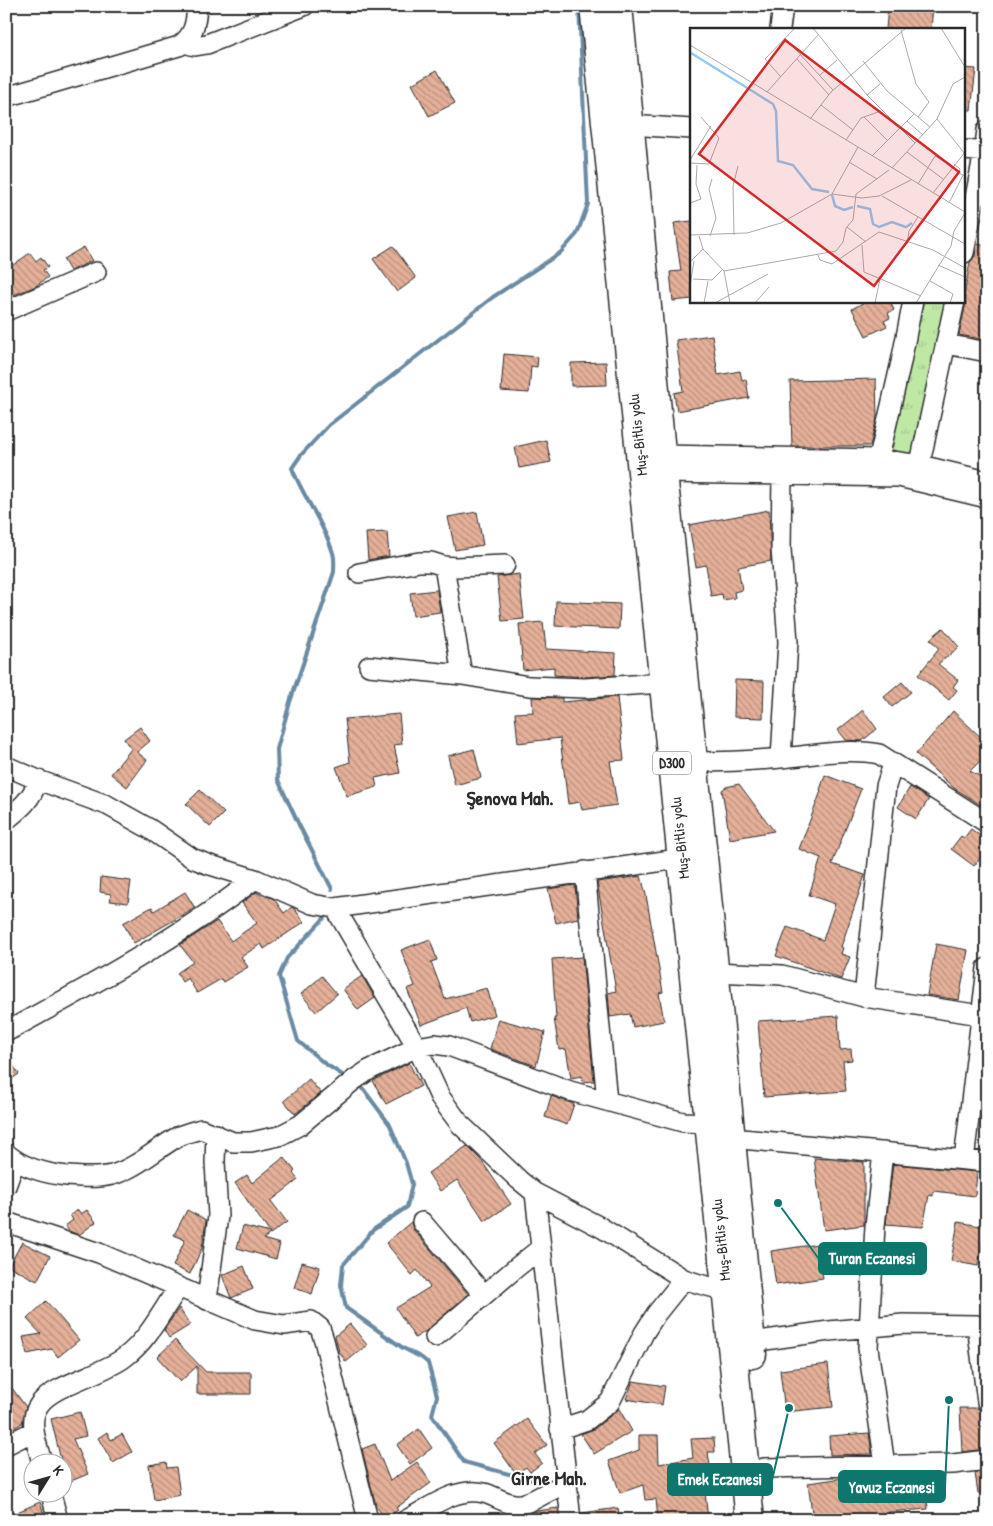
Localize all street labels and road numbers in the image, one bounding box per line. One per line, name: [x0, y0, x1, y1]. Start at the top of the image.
street label: Muş-Bitlis yolu: [623, 393, 652, 477]
road number: D300: [653, 751, 691, 774]
street label: Muş-Bitlis yolu: [665, 796, 694, 880]
street label: Muş-Bitlis yolu: [706, 1198, 735, 1282]

